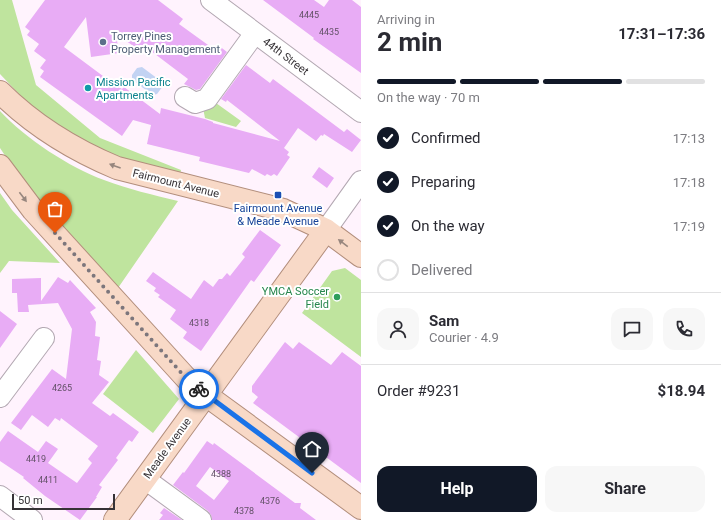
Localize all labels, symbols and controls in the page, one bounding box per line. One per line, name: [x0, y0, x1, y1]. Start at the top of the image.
house number: 4445: [299, 10, 319, 20]
text: Arriving in: [377, 12, 435, 27]
text: 17:31–17:36: [618, 25, 705, 43]
house number: 4435: [319, 27, 339, 37]
text: 2 min: [377, 27, 442, 57]
place label: Torrey Pines Property Management: [111, 30, 221, 56]
street label: 44th Street: [260, 35, 311, 78]
marker: Torrey Pines Property Management: [98, 37, 108, 47]
place label: Mission Pacific Apartments: [96, 76, 171, 102]
marker: Mission Pacific Apartments: [83, 83, 93, 93]
text: On the way · 70 m: [377, 90, 480, 105]
icon: check: [377, 127, 399, 149]
text: Confirmed: [411, 129, 481, 147]
text: 17:13: [673, 131, 705, 146]
one-way arrow: [108, 163, 120, 169]
street label: Fairmount Avenue: [131, 166, 221, 201]
icon: check: [377, 171, 399, 193]
text: Preparing: [411, 173, 475, 191]
text: 17:18: [673, 175, 705, 190]
marker: Fairmount Avenue & Meade Avenue: [273, 190, 283, 200]
one-way arrow: [19, 192, 28, 203]
pin: [38, 192, 72, 233]
icon: bag: [44, 198, 66, 220]
place label: Fairmount Avenue & Meade Avenue: [234, 202, 322, 228]
icon: check: [377, 215, 399, 237]
text: On the way: [411, 217, 485, 235]
text: 17:19: [673, 219, 705, 234]
one-way arrow: [338, 239, 349, 247]
text: Delivered: [411, 261, 473, 279]
place label: YMCA Soccer Field: [262, 285, 329, 311]
marker: YMCA Soccer Field: [332, 292, 342, 302]
button: person: [377, 308, 419, 350]
button: chat: [611, 308, 653, 350]
button: phone: [663, 308, 705, 350]
text: Sam: [429, 312, 459, 330]
house number: 4318: [189, 318, 209, 328]
text: Courier · 4.9: [429, 330, 499, 345]
courier: [179, 369, 219, 409]
icon: bike: [188, 378, 210, 400]
text: Order #9231: [377, 382, 460, 400]
text: $18.94: [658, 382, 705, 400]
house number: 4265: [52, 383, 72, 393]
street label: Meade Avenue: [141, 415, 194, 481]
pin: [295, 432, 329, 473]
icon: home: [301, 438, 323, 460]
house number: 4419: [26, 454, 46, 464]
button: Help: [377, 466, 537, 512]
button: Share: [545, 466, 705, 512]
house number: 4388: [211, 469, 231, 479]
house number: 4411: [38, 475, 58, 485]
scale bar: [12, 492, 115, 511]
text: 50 m: [18, 494, 43, 507]
house number: 4376: [260, 496, 280, 506]
house number: 4378: [234, 506, 254, 516]

